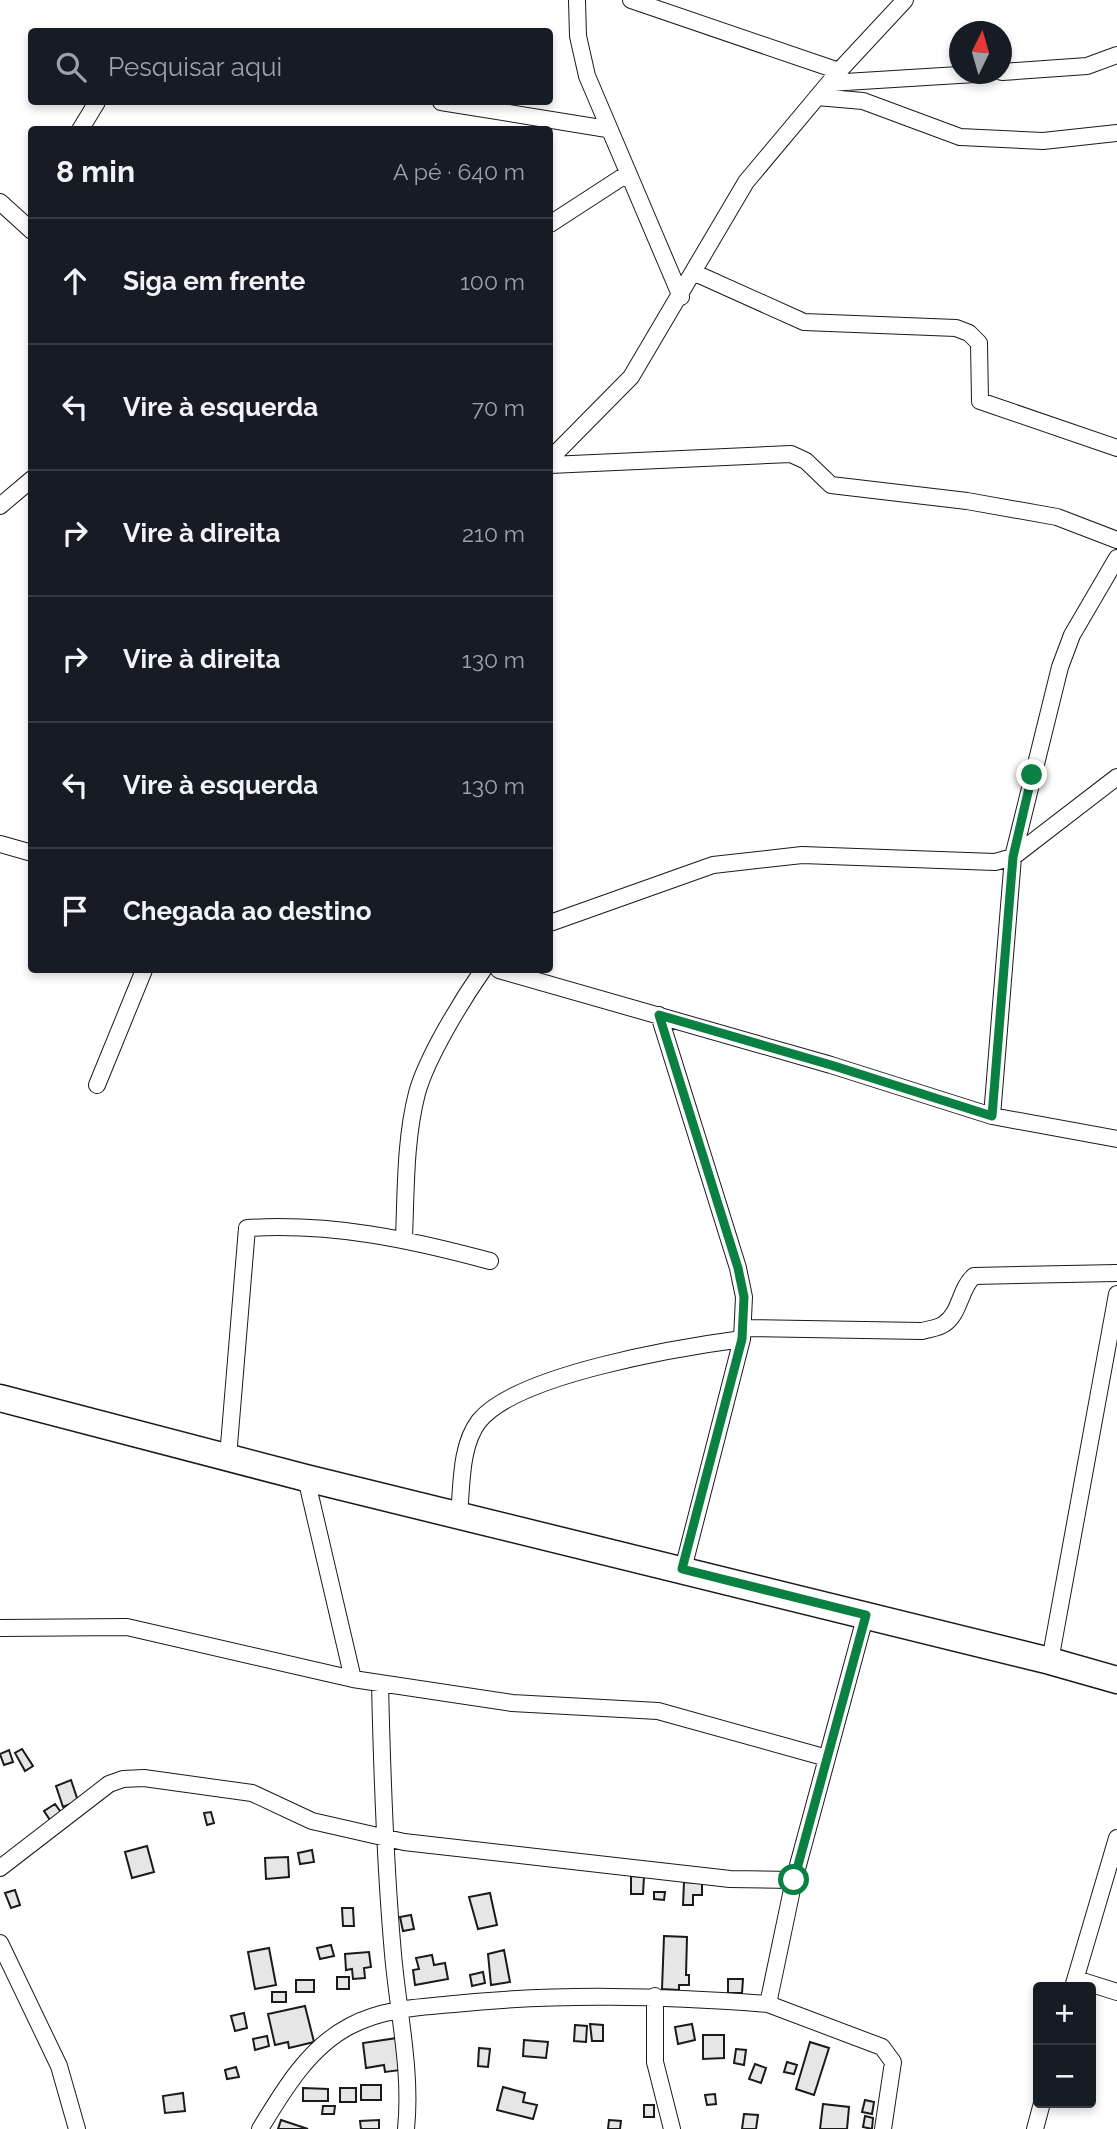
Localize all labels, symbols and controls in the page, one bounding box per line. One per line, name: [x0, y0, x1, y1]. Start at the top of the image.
north arrow: [949, 21, 1012, 84]
search box: [28, 28, 553, 105]
icon: search: [52, 48, 90, 86]
text: Pesquisar aqui: [108, 52, 282, 82]
text: 8 min: [56, 154, 135, 189]
text: A pé · 640 m: [393, 158, 525, 185]
icon: ahead: [56, 262, 94, 300]
text: Siga em frente: [123, 266, 305, 296]
text: 100 m: [460, 268, 525, 295]
icon: left: [56, 388, 94, 426]
text: Vire à esquerda: [123, 392, 318, 422]
text: 70 m: [472, 394, 525, 421]
icon: right: [56, 514, 94, 552]
text: Vire à direita: [123, 518, 280, 548]
text: 210 m: [462, 520, 525, 547]
icon: right: [56, 640, 94, 678]
text: Vire à direita: [123, 644, 280, 674]
text: 130 m: [462, 646, 525, 673]
route end: [1016, 759, 1047, 790]
icon: left: [56, 766, 94, 804]
text: Vire à esquerda: [123, 770, 318, 800]
text: 130 m: [462, 772, 525, 799]
icon: arrive: [56, 892, 94, 930]
text: Chegada ao destino: [123, 896, 372, 926]
route start: [778, 1864, 809, 1895]
map controls: [1033, 1982, 1096, 2108]
button: +: [1033, 1982, 1096, 2045]
button: −: [1033, 2045, 1096, 2108]

